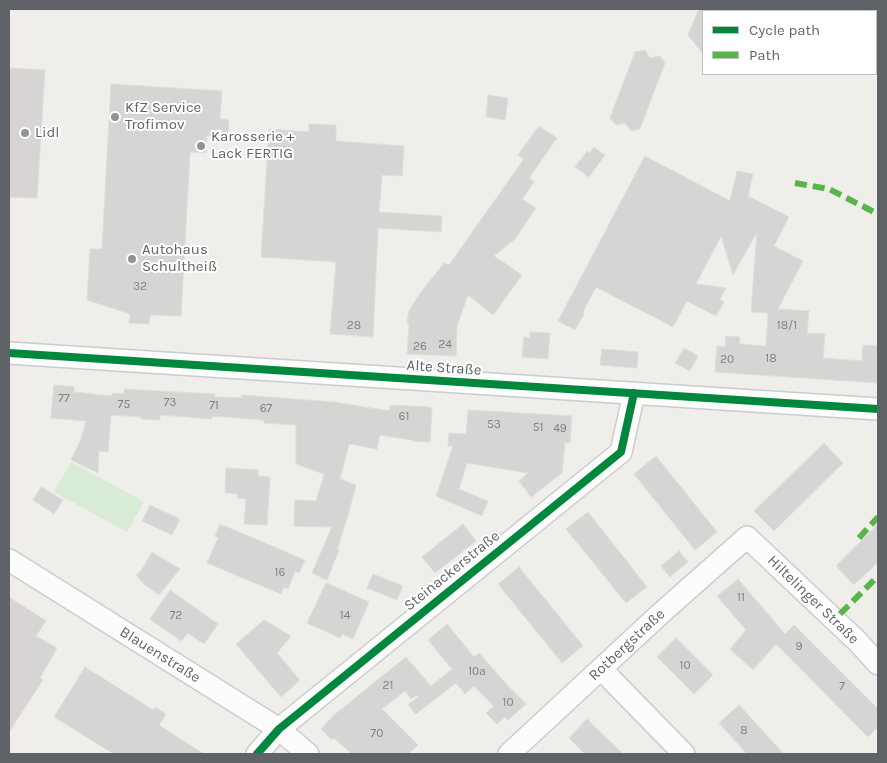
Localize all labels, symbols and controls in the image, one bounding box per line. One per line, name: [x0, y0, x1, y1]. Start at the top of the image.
legend: [702, 10, 877, 75]
text: Cycle path: [749, 21, 820, 39]
text: Path: [749, 46, 780, 64]
place label: KfZ Service Trofimov: [125, 99, 201, 134]
marker: KfZ Service Trofimov: [109, 111, 121, 123]
place label: Lidl: [35, 124, 60, 142]
marker: Lidl: [19, 127, 31, 139]
place label: Karosserie + Lack FERTIG: [211, 128, 294, 163]
marker: Karosserie + Lack FERTIG: [195, 140, 207, 152]
place label: Autohaus Schultheiß: [142, 241, 217, 276]
marker: Autohaus Schultheiß: [126, 253, 138, 265]
house number: 32: [133, 280, 147, 294]
house number: 28: [347, 319, 361, 333]
house number: 18/1: [777, 319, 797, 333]
house number: 24: [438, 338, 452, 352]
house number: 26: [413, 340, 427, 354]
house number: 18: [765, 352, 777, 366]
house number: 20: [720, 353, 734, 367]
street label: Alte Straße: [406, 356, 482, 380]
house number: 77: [58, 392, 70, 406]
house number: 73: [164, 396, 176, 410]
house number: 75: [118, 398, 130, 412]
house number: 71: [209, 399, 219, 413]
house number: 67: [260, 402, 272, 416]
house number: 61: [399, 410, 409, 424]
house number: 53: [487, 418, 501, 432]
house number: 51: [533, 421, 543, 435]
house number: 49: [553, 422, 567, 436]
street label: Steinackerstraße: [401, 527, 503, 615]
street label: Hiltelinger Straße: [764, 552, 862, 648]
house number: 16: [275, 566, 285, 580]
house number: 11: [737, 591, 745, 605]
street label: Rotbergstraße: [585, 605, 669, 685]
house number: 72: [170, 609, 182, 623]
house number: 14: [340, 609, 350, 623]
street label: Blauenstraße: [116, 623, 204, 687]
house number: 9: [796, 640, 802, 654]
house number: 10: [679, 659, 691, 673]
house number: 10a: [468, 665, 486, 679]
house number: 21: [383, 679, 393, 693]
house number: 7: [839, 680, 845, 694]
house number: 10: [502, 696, 514, 710]
house number: 8: [740, 724, 748, 738]
house number: 70: [371, 727, 383, 741]

